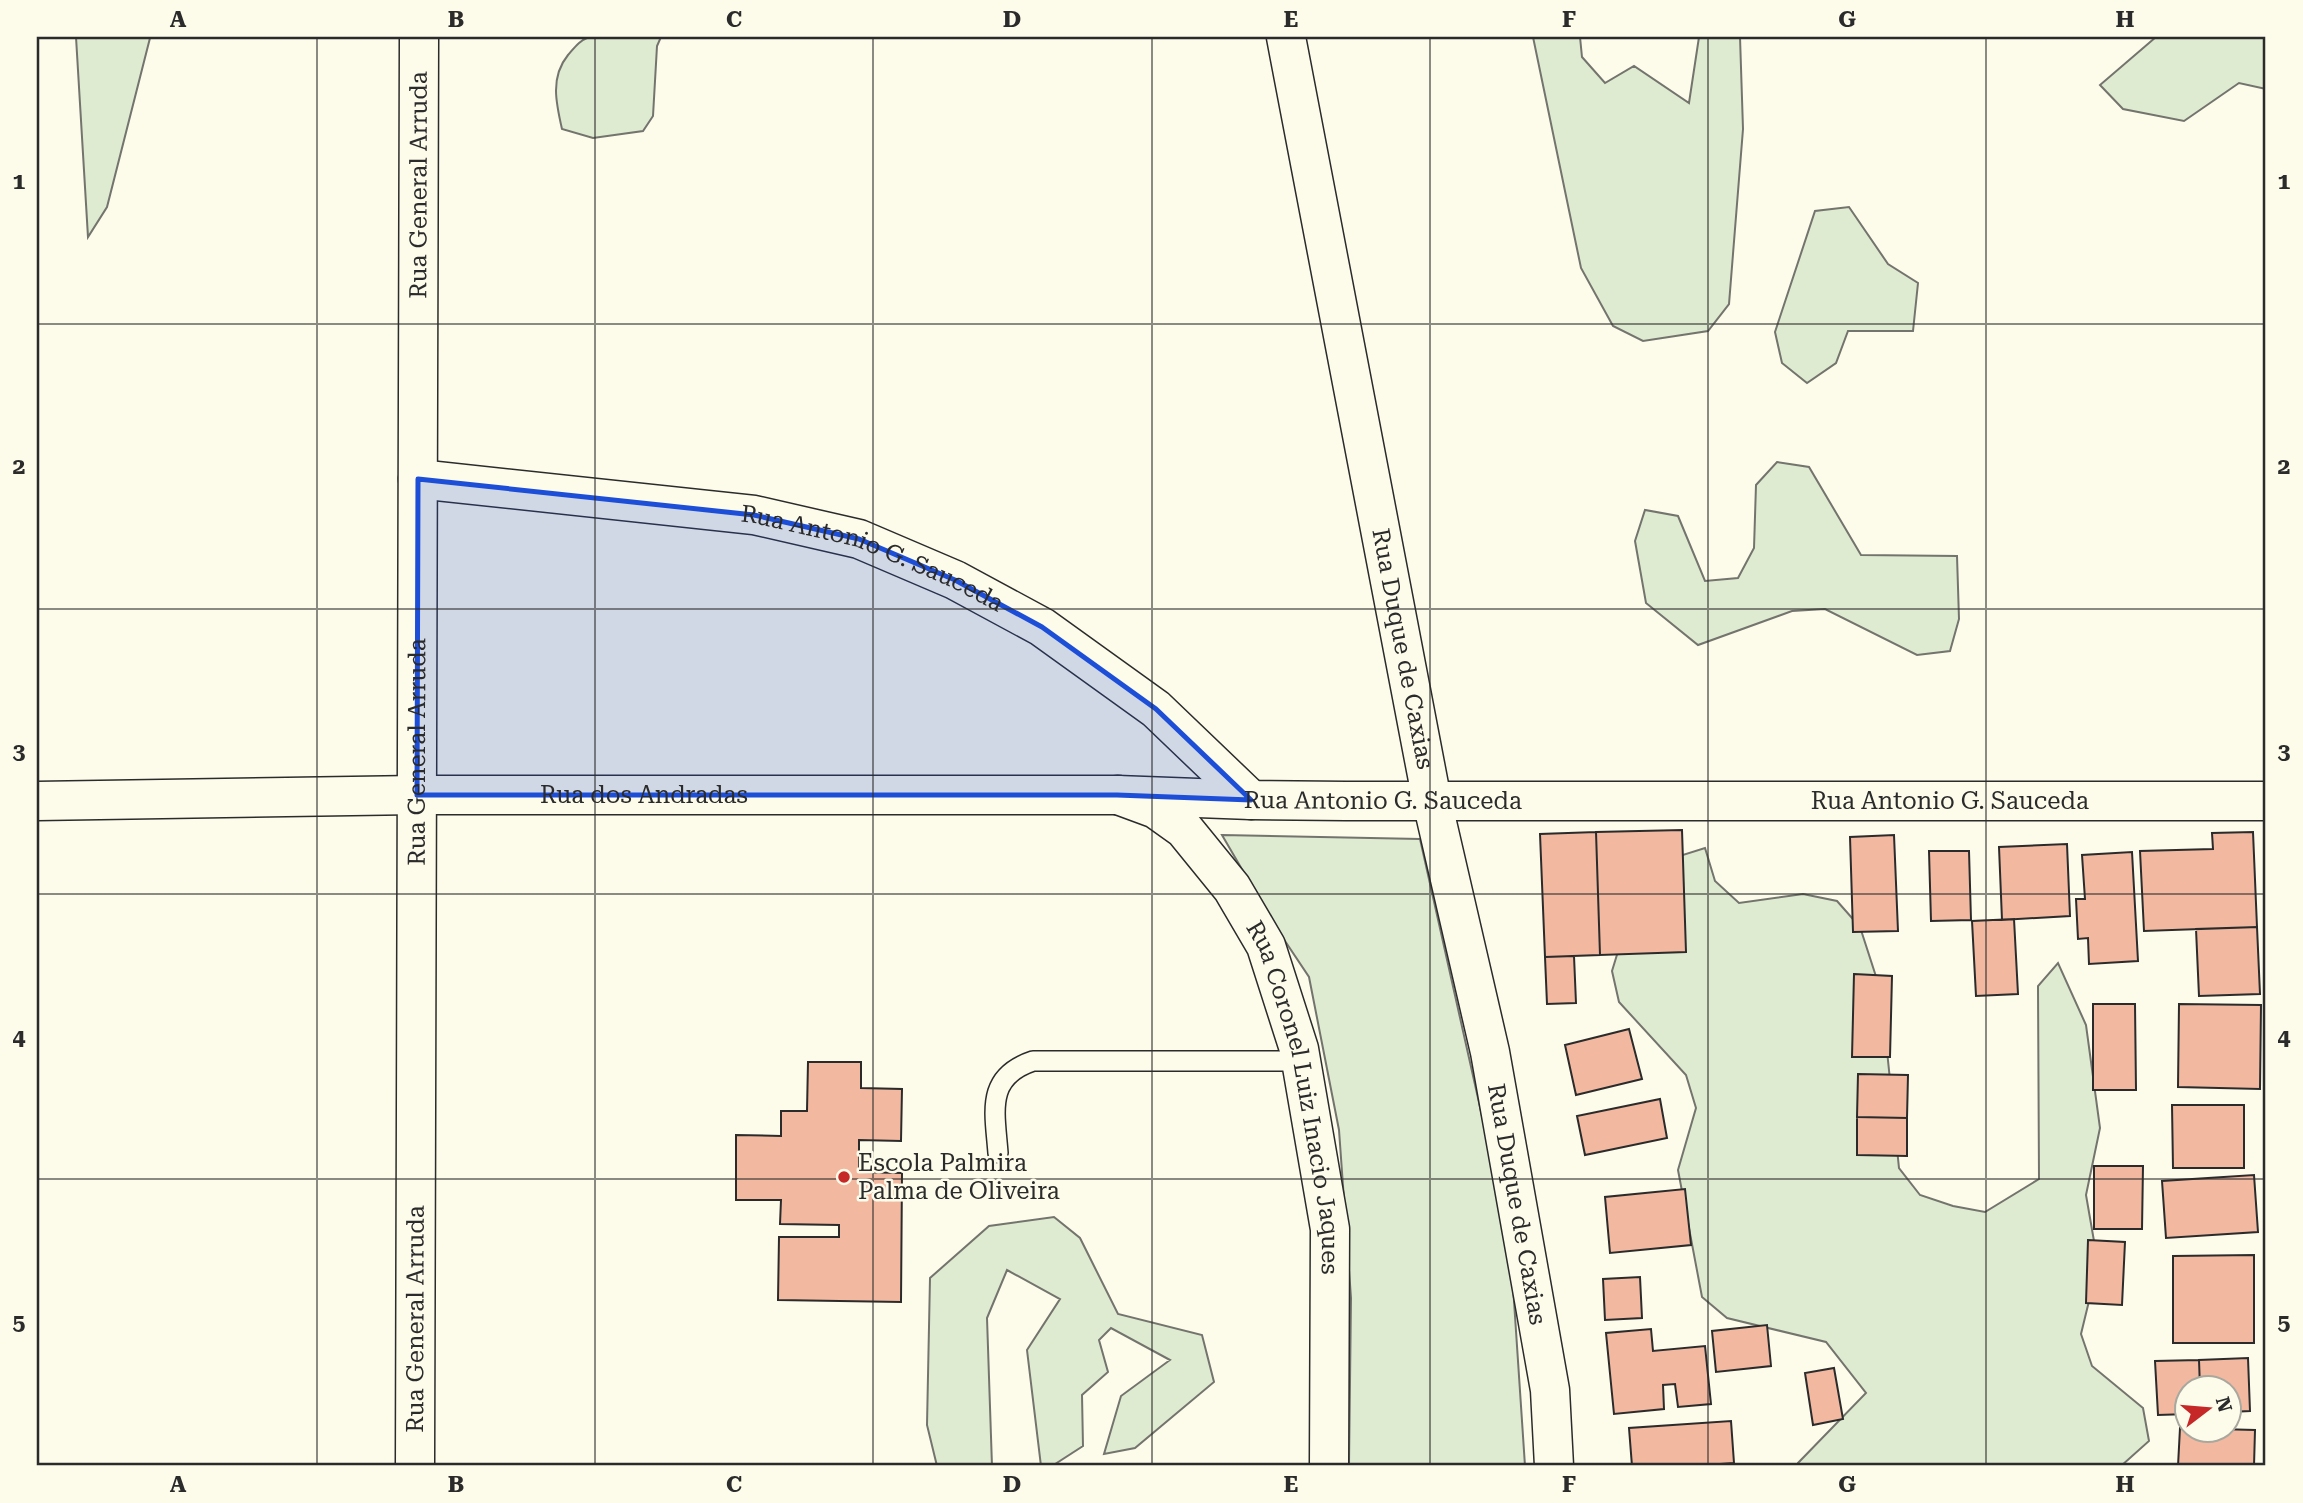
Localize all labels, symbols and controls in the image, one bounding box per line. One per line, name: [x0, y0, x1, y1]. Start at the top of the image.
text: A: [170, 6, 187, 33]
text: B: [448, 6, 464, 33]
text: C: [726, 6, 742, 33]
text: D: [1003, 6, 1021, 33]
text: E: [1284, 6, 1298, 33]
text: F: [1562, 6, 1576, 33]
text: G: [1838, 6, 1856, 33]
text: H: [2116, 6, 2135, 33]
street label: Rua General Arruda: [404, 71, 433, 299]
text: 1: [13, 168, 26, 195]
text: 1: [2278, 168, 2291, 195]
text: 2: [13, 453, 25, 480]
text: 2: [2278, 453, 2290, 480]
street label: Rua Antonio G. Sauceda: [740, 500, 1008, 618]
street label: Rua Duque de Caxias: [1366, 526, 1440, 772]
street label: Rua General Arruda: [403, 638, 431, 866]
text: 3: [13, 738, 26, 765]
text: 3: [2278, 738, 2291, 765]
street label: Rua dos Andradas: [540, 781, 748, 809]
street label: Rua Antonio G. Sauceda: [1244, 786, 1522, 815]
street label: Rua Antonio G. Sauceda: [1811, 787, 2089, 815]
street label: Rua Coronel Luiz Inacio Jaques: [1240, 916, 1345, 1275]
text: 4: [13, 1024, 26, 1051]
text: 4: [2278, 1024, 2291, 1051]
street label: Rua Duque de Caxias: [1482, 1081, 1552, 1327]
place label: Escola Palmira Palma de Oliveira: [858, 1149, 1060, 1205]
marker: Escola Palmira Palma de Oliveira: [836, 1169, 852, 1185]
street label: Rua General Arruda: [401, 1205, 430, 1433]
text: 5: [13, 1309, 26, 1336]
text: 5: [2278, 1309, 2291, 1336]
north arrow: [2174, 1374, 2244, 1444]
text: N: [2211, 1394, 2237, 1415]
text: A: [170, 1471, 187, 1498]
text: B: [448, 1471, 464, 1498]
text: C: [726, 1471, 742, 1498]
text: D: [1003, 1471, 1021, 1498]
text: E: [1284, 1471, 1298, 1498]
text: F: [1562, 1471, 1576, 1498]
text: G: [1838, 1471, 1856, 1498]
text: H: [2116, 1471, 2135, 1498]

